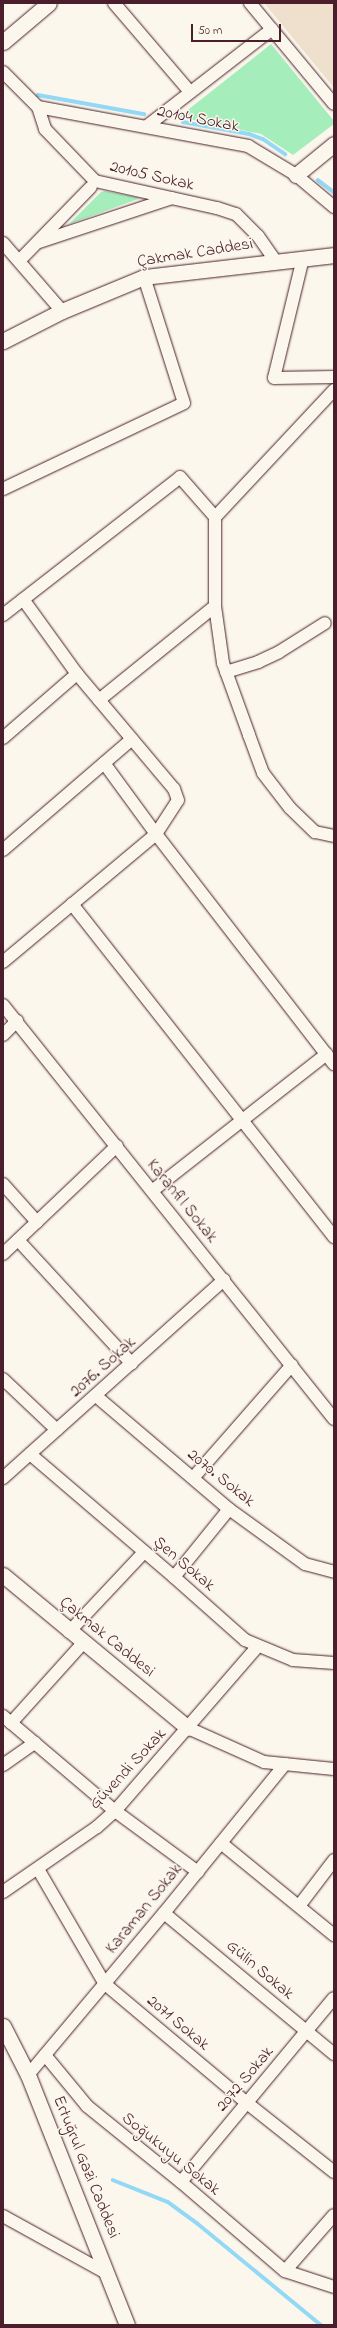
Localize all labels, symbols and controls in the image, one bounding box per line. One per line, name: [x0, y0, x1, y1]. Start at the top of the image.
scale bar: [193, 16, 283, 42]
text: 50 m: [198, 22, 222, 40]
street label: 20104 Sokak: [155, 101, 241, 137]
street label: 20105 Sokak: [108, 156, 196, 196]
street label: Çakmak Caddesi: [136, 234, 254, 272]
street label: Karanfil Sokak: [142, 1155, 222, 1247]
street label: 2076. Sokak: [66, 1332, 140, 1402]
street label: 2070. Sokak: [183, 1445, 259, 1511]
street label: Şen Sokak: [149, 1532, 219, 1596]
street label: Çakmak Caddesi: [55, 1592, 159, 1682]
street label: Güvendi Sokak: [85, 1724, 171, 1814]
street label: Karaman Sokak: [101, 1860, 187, 1958]
street label: Gülin Sokak: [222, 1936, 298, 2004]
street label: 2071 Sokak: [142, 1991, 214, 2055]
street label: 2072 Sokak: [212, 2042, 278, 2116]
street label: Ertuğrul Gazi Caddesi: [48, 2093, 124, 2241]
street label: Soğukuyu Sokak: [118, 2108, 224, 2200]

